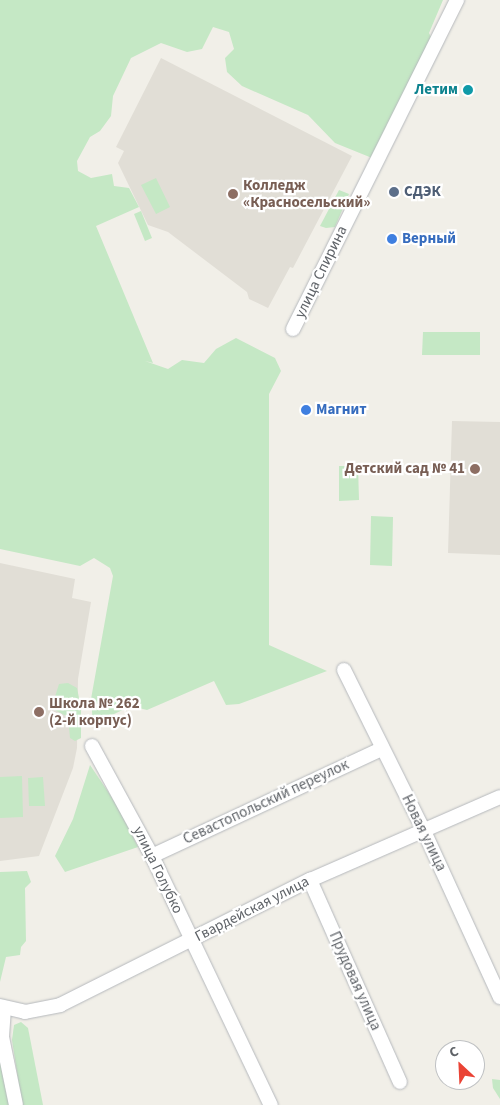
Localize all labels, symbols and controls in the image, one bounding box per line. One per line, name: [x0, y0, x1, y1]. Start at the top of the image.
place label: Летим: [415, 81, 458, 99]
marker: Летим: [462, 84, 474, 96]
place label: Колледж «Красносельский»: [243, 176, 370, 211]
place label: СДЭК: [404, 183, 441, 201]
marker: СДЭК: [388, 186, 400, 198]
marker: Колледж «Красносельский»: [227, 188, 239, 200]
street label: улица Спирина: [291, 223, 351, 321]
place label: Верный: [402, 230, 456, 248]
marker: Верный: [386, 233, 398, 245]
place label: Магнит: [316, 401, 367, 419]
marker: Магнит: [300, 404, 312, 416]
place label: Детский сад № 41: [344, 460, 465, 478]
marker: Детский сад № 41: [469, 463, 481, 475]
place label: Школа № 262 (2-й корпус): [49, 694, 140, 729]
marker: Школа № 262 (2-й корпус): [33, 706, 45, 718]
street label: Севастопольский переулок: [180, 756, 352, 848]
street label: Новая улица: [398, 792, 450, 874]
street label: улица Голубко: [129, 823, 187, 917]
street label: Гвардейская улица: [192, 872, 312, 946]
street label: Прудовая улица: [325, 929, 385, 1033]
north arrow: [435, 1040, 485, 1090]
text: С: [446, 1042, 462, 1063]

